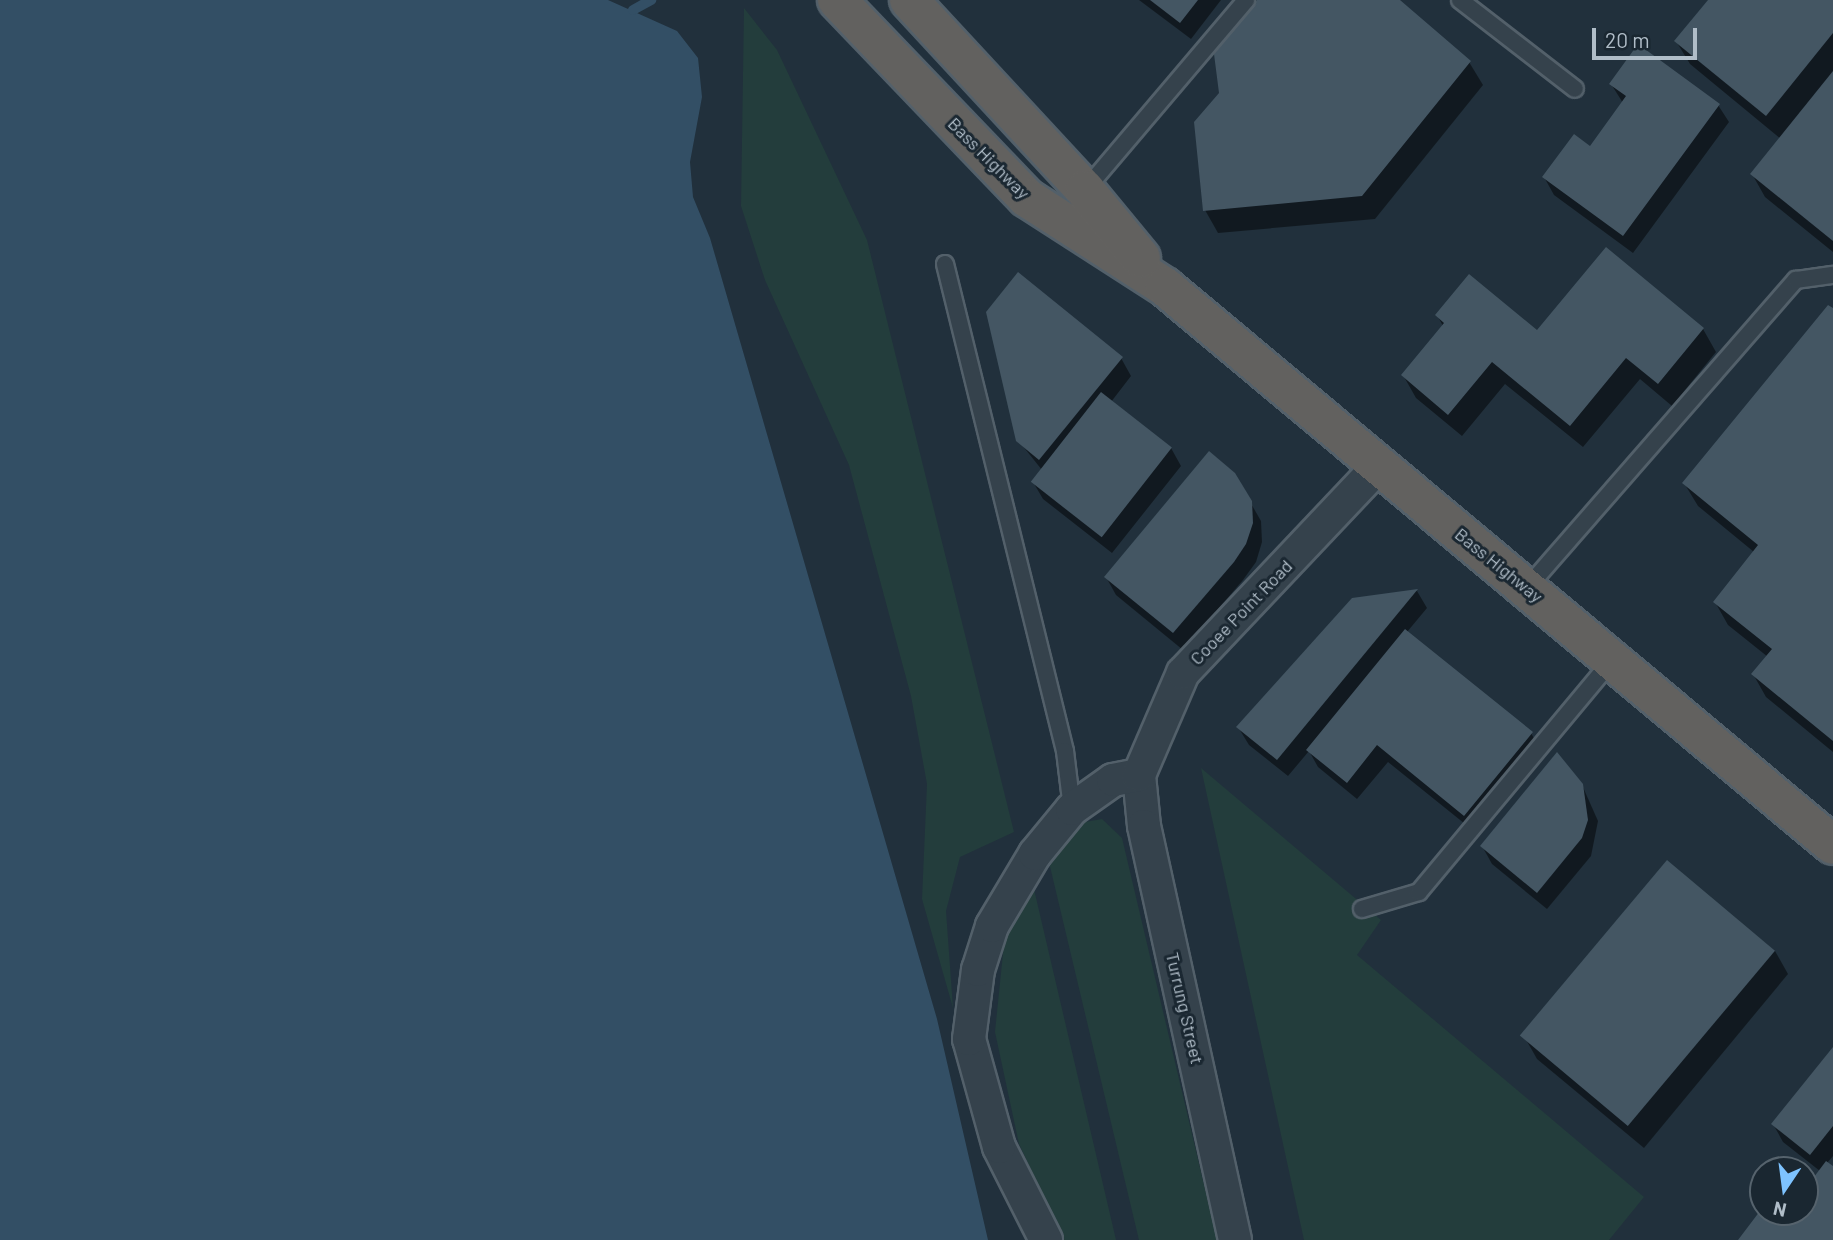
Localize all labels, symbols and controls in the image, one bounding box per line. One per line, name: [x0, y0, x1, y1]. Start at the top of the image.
scale bar: [1595, 14, 1700, 58]
text: 20 m: [1605, 27, 1650, 52]
street label: Bass Highway: [944, 113, 1034, 203]
street label: Bass Highway: [1451, 523, 1547, 607]
street label: Cooee Point Road: [1185, 555, 1297, 669]
street label: Turrung Street: [1162, 950, 1208, 1066]
north arrow: [1749, 1156, 1819, 1226]
text: N: [1771, 1197, 1788, 1223]

